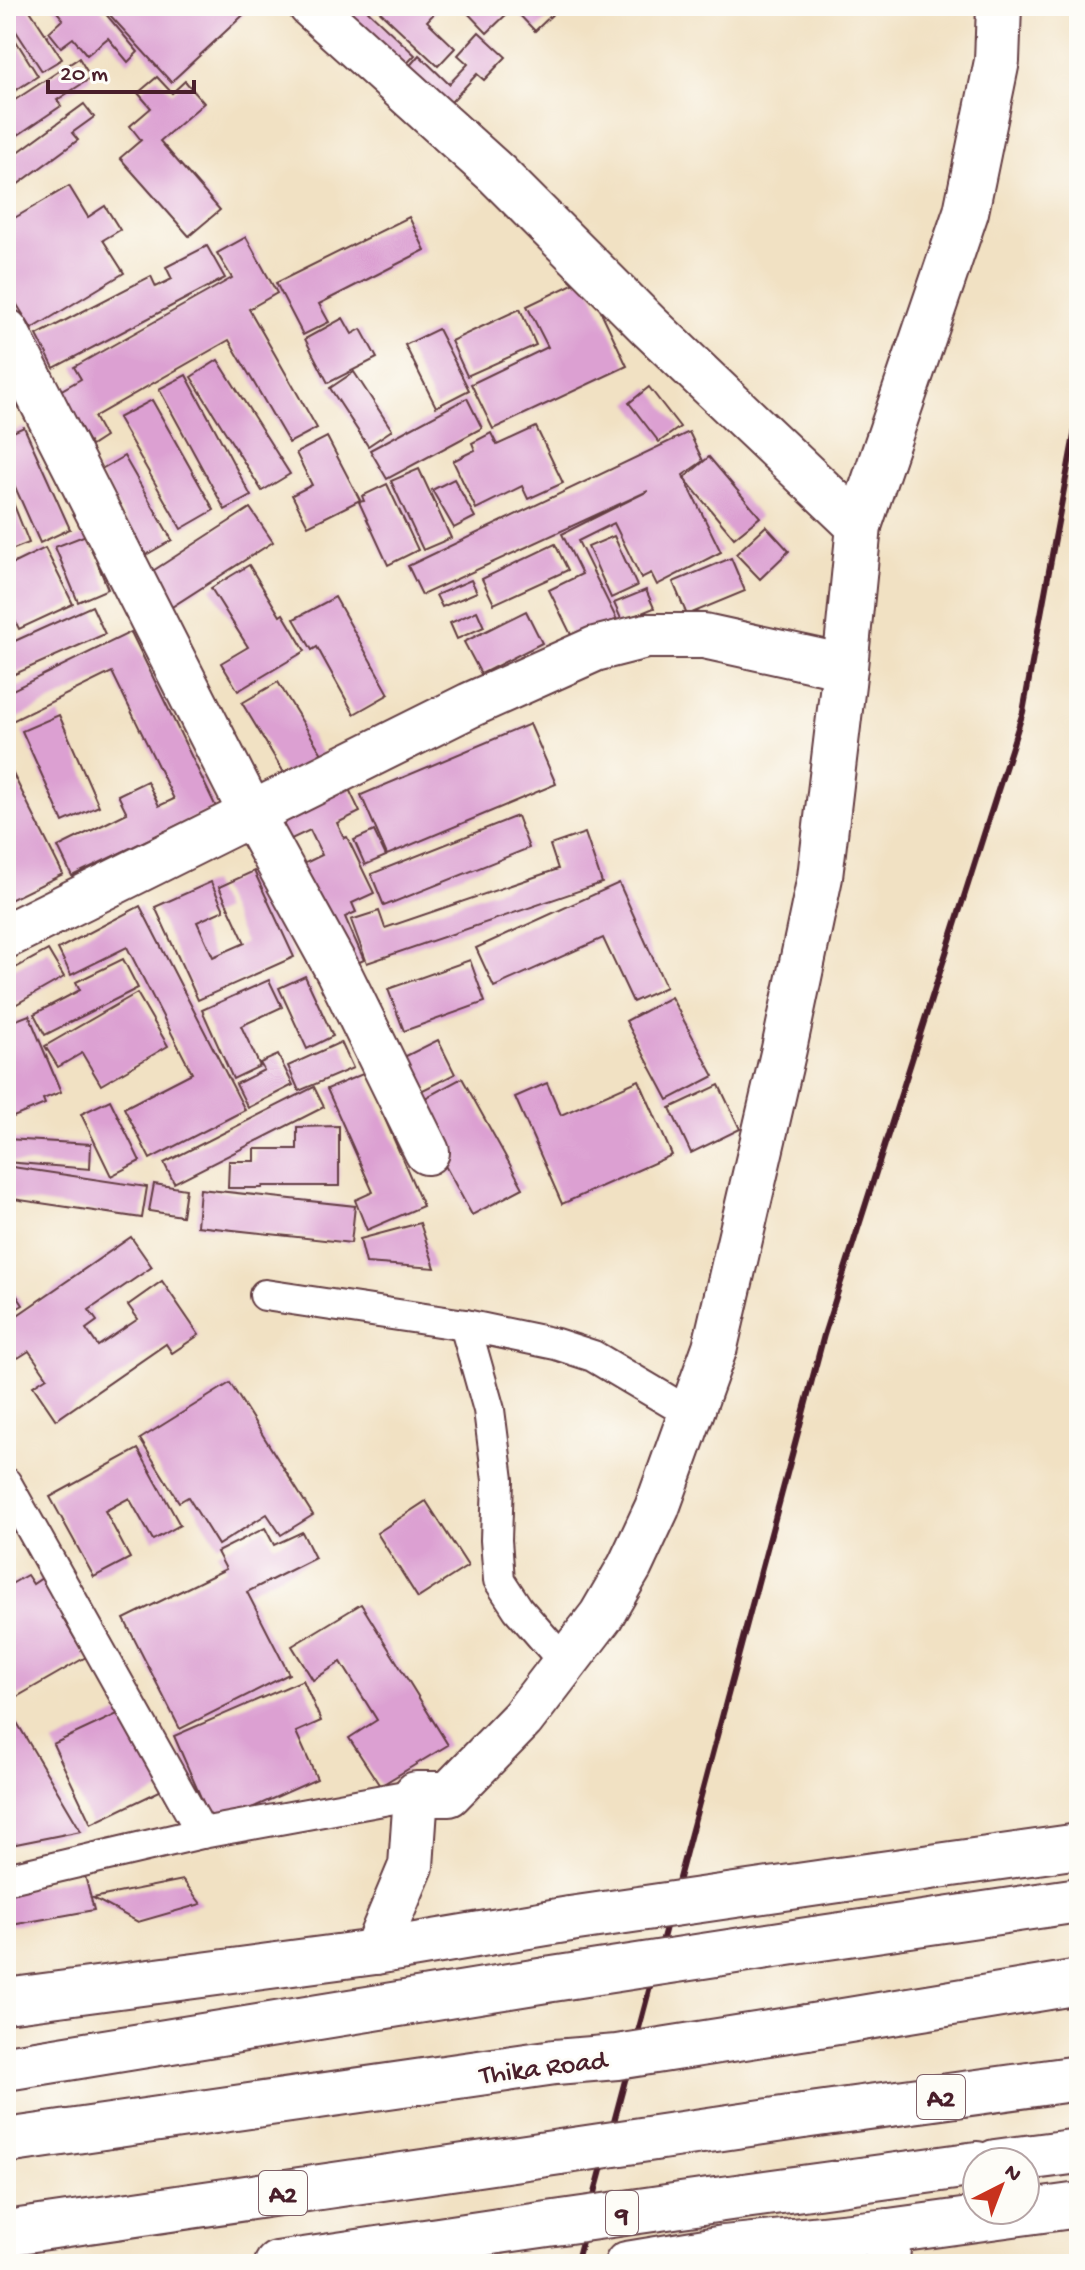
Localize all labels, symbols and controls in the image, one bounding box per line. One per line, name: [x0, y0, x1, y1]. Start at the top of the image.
scale bar: [48, 44, 194, 94]
text: 20 m: [60, 61, 108, 90]
street label: Thika Road: [476, 2045, 612, 2094]
road number: A2: [917, 2075, 965, 2119]
north arrow: [961, 2146, 1041, 2226]
text: N: [998, 2160, 1026, 2189]
road number: A2: [259, 2171, 307, 2215]
road number: 9: [606, 2191, 638, 2235]

